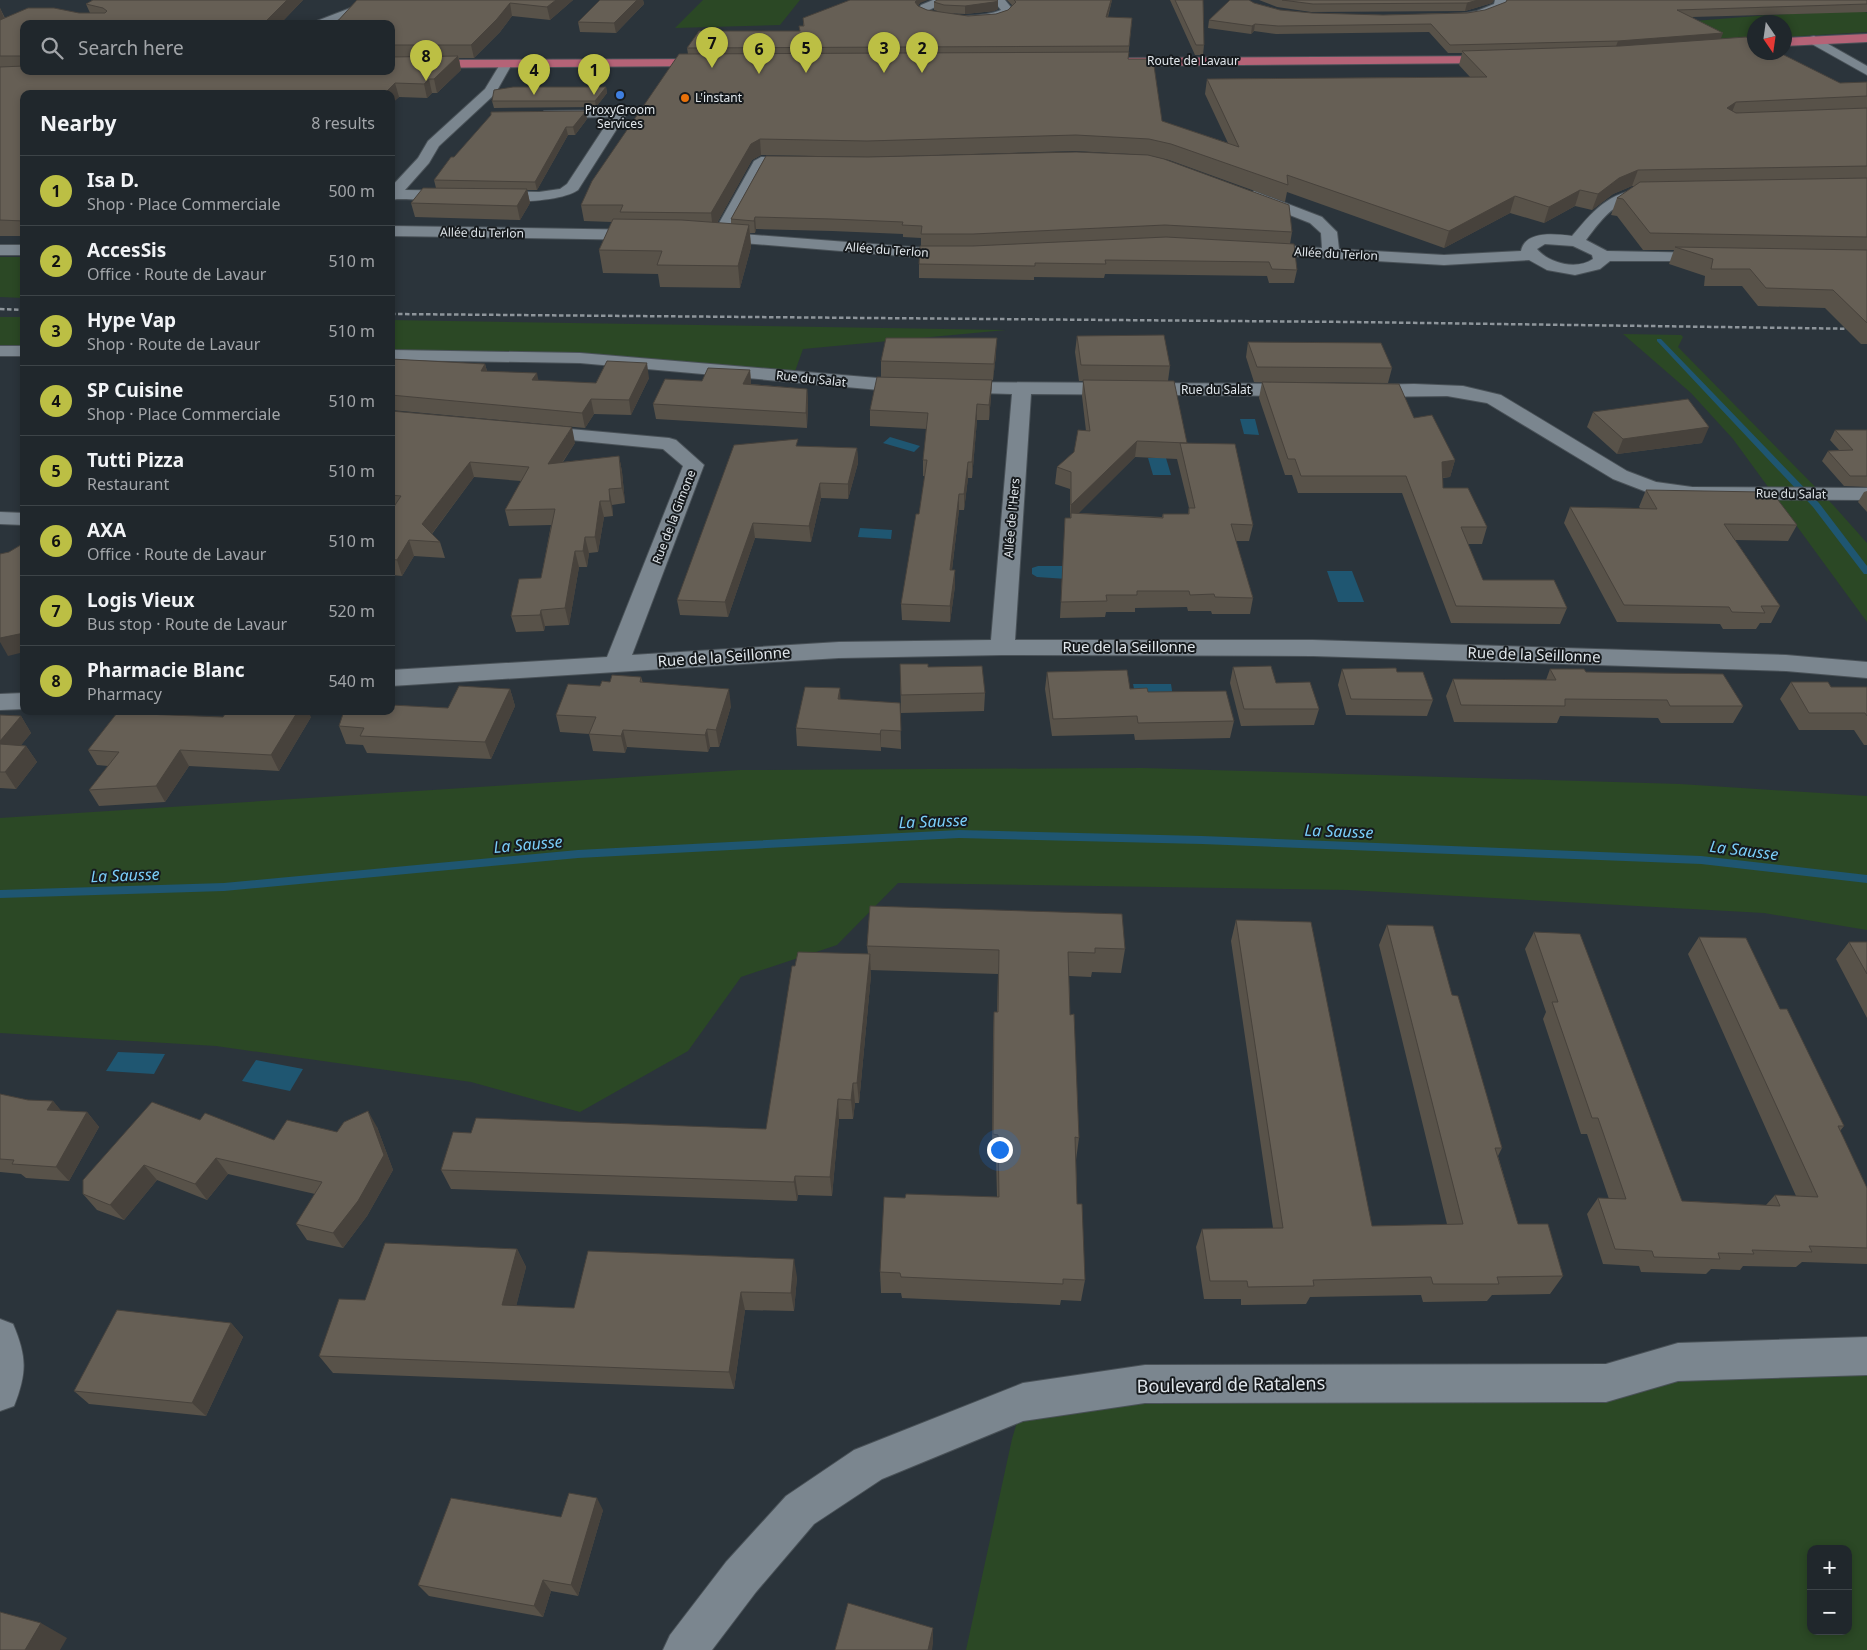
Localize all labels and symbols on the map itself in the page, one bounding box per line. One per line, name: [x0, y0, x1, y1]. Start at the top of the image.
north arrow: [1747, 15, 1792, 60]
pin: 7: [696, 27, 728, 68]
pin: 5: [790, 32, 822, 73]
pin: 3: [868, 32, 900, 73]
pin: 2: [906, 32, 938, 73]
pin: 6: [743, 33, 775, 74]
pin: 8: [410, 40, 442, 81]
street label: Route de Lavaur: [1147, 52, 1239, 69]
pin: 4: [518, 54, 550, 95]
pin: 1: [578, 54, 610, 95]
marker: ProxyGroom Services: [614, 89, 626, 101]
place label: L'instant: [695, 89, 743, 106]
marker: L'instant: [679, 92, 691, 104]
place label: ProxyGroom Services: [585, 101, 655, 132]
street label: Allée du Terlon: [440, 223, 524, 242]
street label: Allée du Terlon: [845, 238, 929, 261]
street label: Allée du Terlon: [1294, 243, 1378, 264]
street label: Rue du Salat: [775, 366, 847, 391]
street label: Rue du Salat: [1181, 381, 1252, 398]
street label: Rue de la Gimone: [648, 467, 699, 566]
street label: Allée de l'Hers: [1000, 477, 1023, 559]
street label: Rue du Salat: [1756, 484, 1827, 503]
street label: Rue de la Seillonne: [1062, 636, 1196, 656]
street label: Rue de la Seillonne: [657, 641, 791, 671]
street label: Rue de la Seillonne: [1467, 642, 1601, 666]
water label: La Sausse: [898, 809, 968, 833]
water label: La Sausse: [1304, 819, 1374, 843]
water label: La Sausse: [493, 830, 563, 858]
water label: La Sausse: [1708, 835, 1780, 865]
water label: La Sausse: [90, 863, 160, 887]
your location: [987, 1137, 1013, 1163]
street label: Boulevard de Ratalens: [1137, 1370, 1325, 1398]

